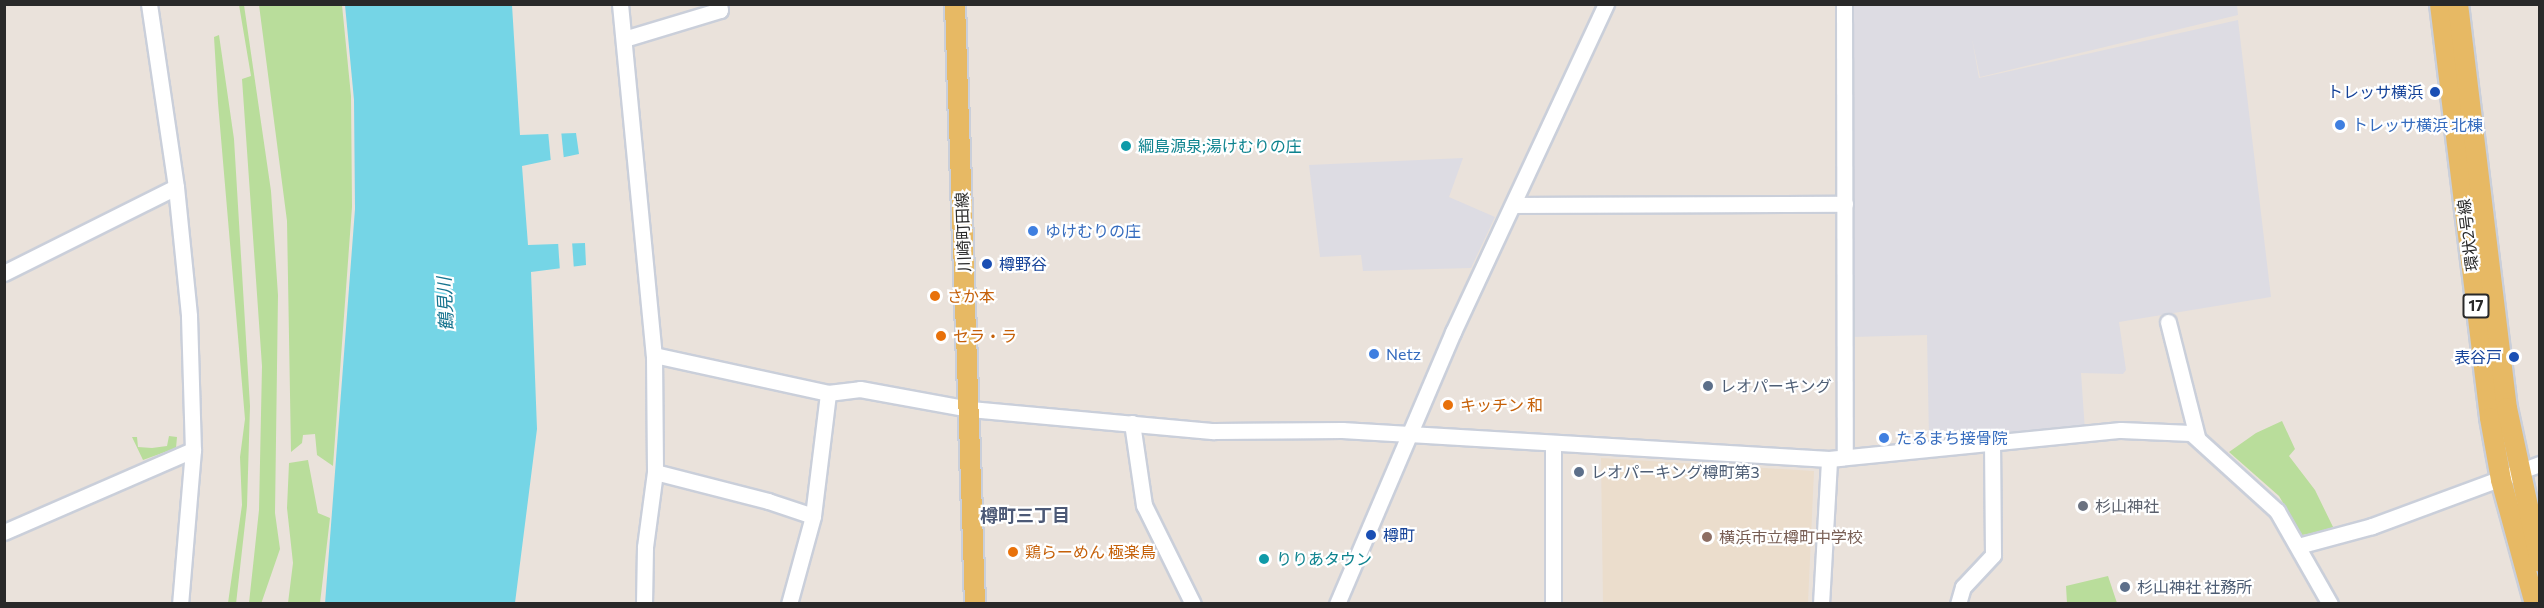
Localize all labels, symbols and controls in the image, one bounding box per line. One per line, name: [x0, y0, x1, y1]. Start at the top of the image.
place label: トレッサ横浜: [2327, 82, 2423, 102]
marker: トレッサ横浜: [2428, 85, 2442, 99]
place label: トレッサ横浜 北棟: [2352, 115, 2483, 135]
marker: トレッサ横浜 北棟: [2333, 118, 2347, 132]
place label: 綱島源泉;湯けむりの庄: [1138, 136, 1302, 156]
marker: 綱島源泉;湯けむりの庄: [1119, 139, 1133, 153]
street label: 川崎町田線: [952, 192, 974, 272]
street label: 環状2号線: [2454, 198, 2482, 272]
place label: ゆけむりの庄: [1045, 221, 1141, 241]
marker: ゆけむりの庄: [1026, 224, 1040, 238]
place label: 樽野谷: [999, 254, 1047, 274]
marker: 樽野谷: [980, 257, 994, 271]
water label: 鶴見川: [433, 276, 457, 332]
place label: さか本: [947, 286, 995, 306]
marker: さか本: [928, 289, 942, 303]
road number: 17: [2461, 294, 2491, 318]
place label: セラ・ラ: [953, 326, 1017, 346]
marker: セラ・ラ: [934, 329, 948, 343]
place label: Netz: [1386, 344, 1421, 364]
marker: Netz: [1367, 347, 1381, 361]
place label: 表谷戸: [2454, 347, 2502, 367]
marker: 表谷戸: [2507, 350, 2521, 364]
place label: レオパーキング: [1720, 376, 1832, 396]
marker: レオパーキング: [1701, 379, 1715, 393]
place label: キッチン 和: [1460, 395, 1543, 415]
marker: キッチン 和: [1441, 398, 1455, 412]
place label: たるまち接骨院: [1896, 428, 2008, 448]
marker: たるまち接骨院: [1877, 431, 1891, 445]
place label: レオパーキング樽町第3: [1591, 462, 1760, 482]
marker: レオパーキング樽町第3: [1572, 465, 1586, 479]
place label: 杉山神社: [2095, 496, 2159, 516]
marker: 杉山神社: [2076, 499, 2090, 513]
district label: 樽町三丁目: [980, 504, 1070, 526]
place label: 樽町: [1383, 525, 1415, 545]
place label: 横浜市立樽町中学校: [1719, 527, 1863, 547]
marker: 樽町: [1364, 528, 1378, 542]
marker: 横浜市立樽町中学校: [1700, 530, 1714, 544]
place label: 鶏らーめん 極楽鳥: [1025, 542, 1156, 562]
marker: 鶏らーめん 極楽鳥: [1006, 545, 1020, 559]
place label: りりあタウン: [1276, 549, 1372, 569]
marker: りりあタウン: [1257, 552, 1271, 566]
place label: 杉山神社 社務所: [2137, 577, 2252, 597]
marker: 杉山神社 社務所: [2118, 580, 2132, 594]

